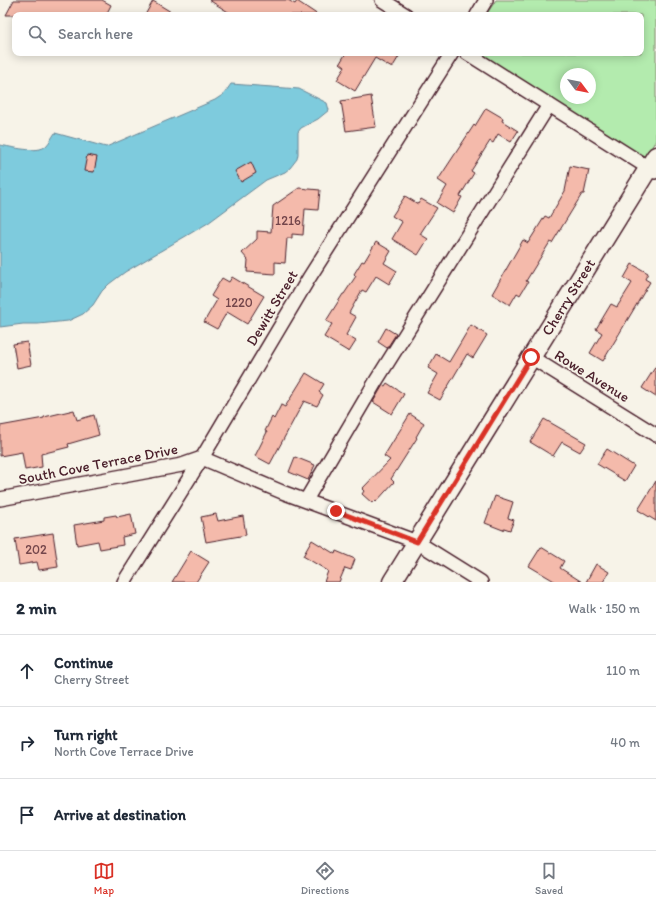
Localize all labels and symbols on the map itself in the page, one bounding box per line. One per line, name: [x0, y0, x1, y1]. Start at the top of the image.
north arrow: [560, 68, 596, 104]
house number: 1216: [275, 213, 301, 228]
street label: Cherry Street: [538, 255, 599, 339]
street label: Dewitt Street: [242, 267, 302, 349]
house number: 1220: [225, 295, 253, 310]
street label: Rowe Avenue: [551, 346, 633, 406]
route start: [522, 348, 540, 366]
street label: South Cove Terrace Drive: [17, 440, 179, 488]
route end: [327, 502, 345, 520]
house number: 202: [25, 542, 47, 557]

